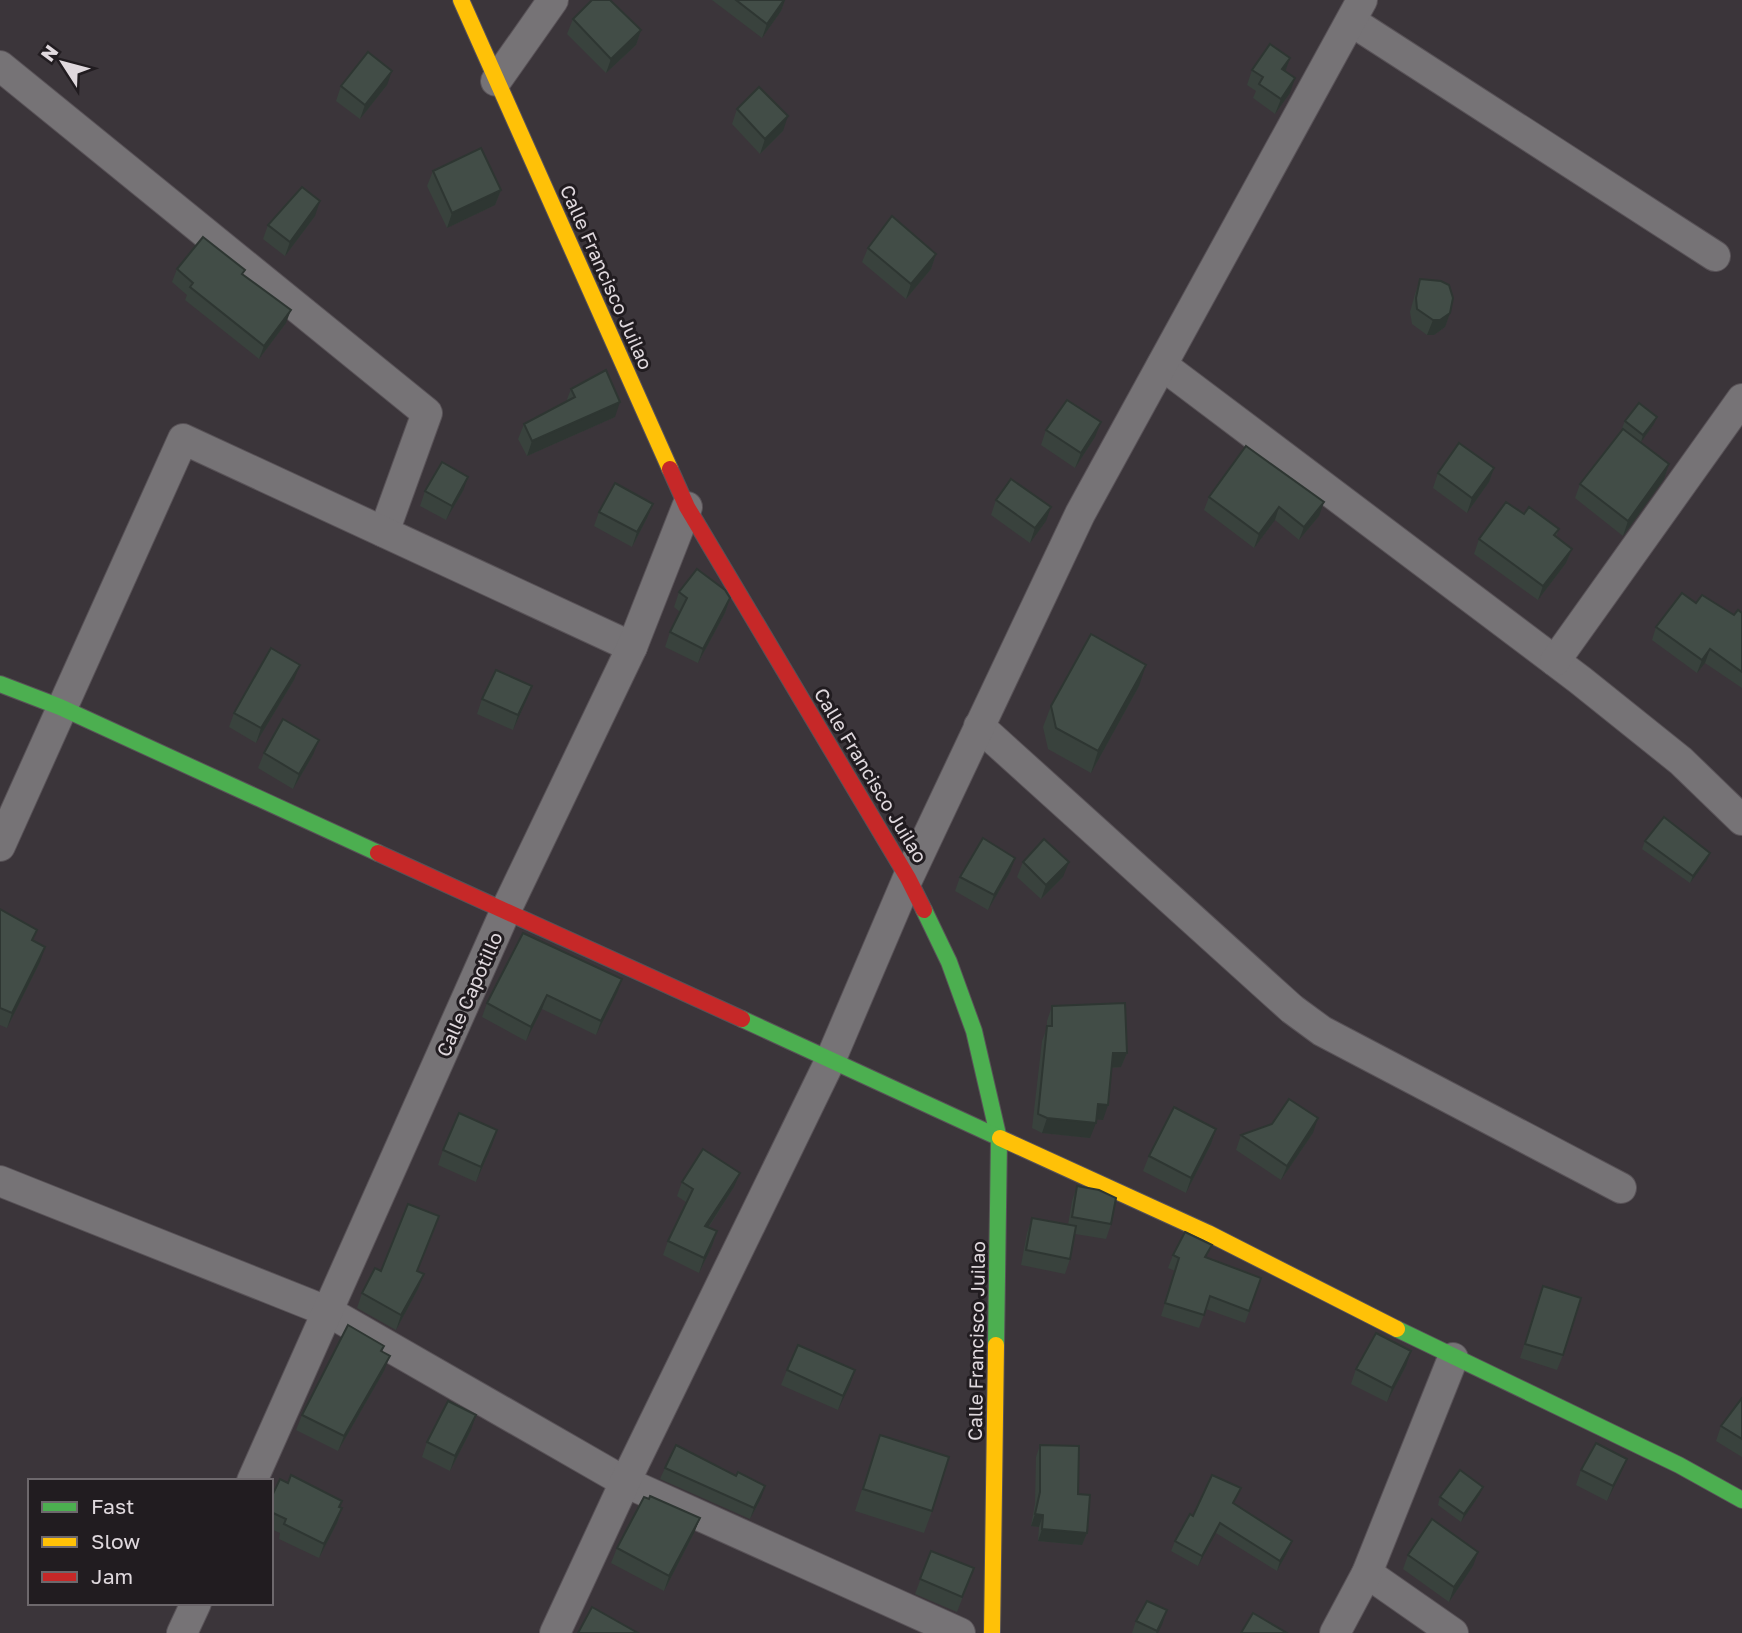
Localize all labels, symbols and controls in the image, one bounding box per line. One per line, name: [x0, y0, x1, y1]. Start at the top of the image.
north arrow: [28, 28, 98, 98]
text: N: [35, 40, 62, 65]
street label: Calle Francisco Juilao: [556, 181, 658, 373]
street label: Calle Francisco Juilao: [810, 683, 932, 867]
street label: Calle Capotillo: [431, 928, 507, 1060]
street label: Calle Francisco Juilao: [963, 1241, 989, 1441]
legend: [28, 1479, 273, 1605]
text: Fast: [91, 1493, 134, 1519]
text: Slow: [91, 1528, 140, 1554]
text: Jam: [91, 1563, 133, 1589]

